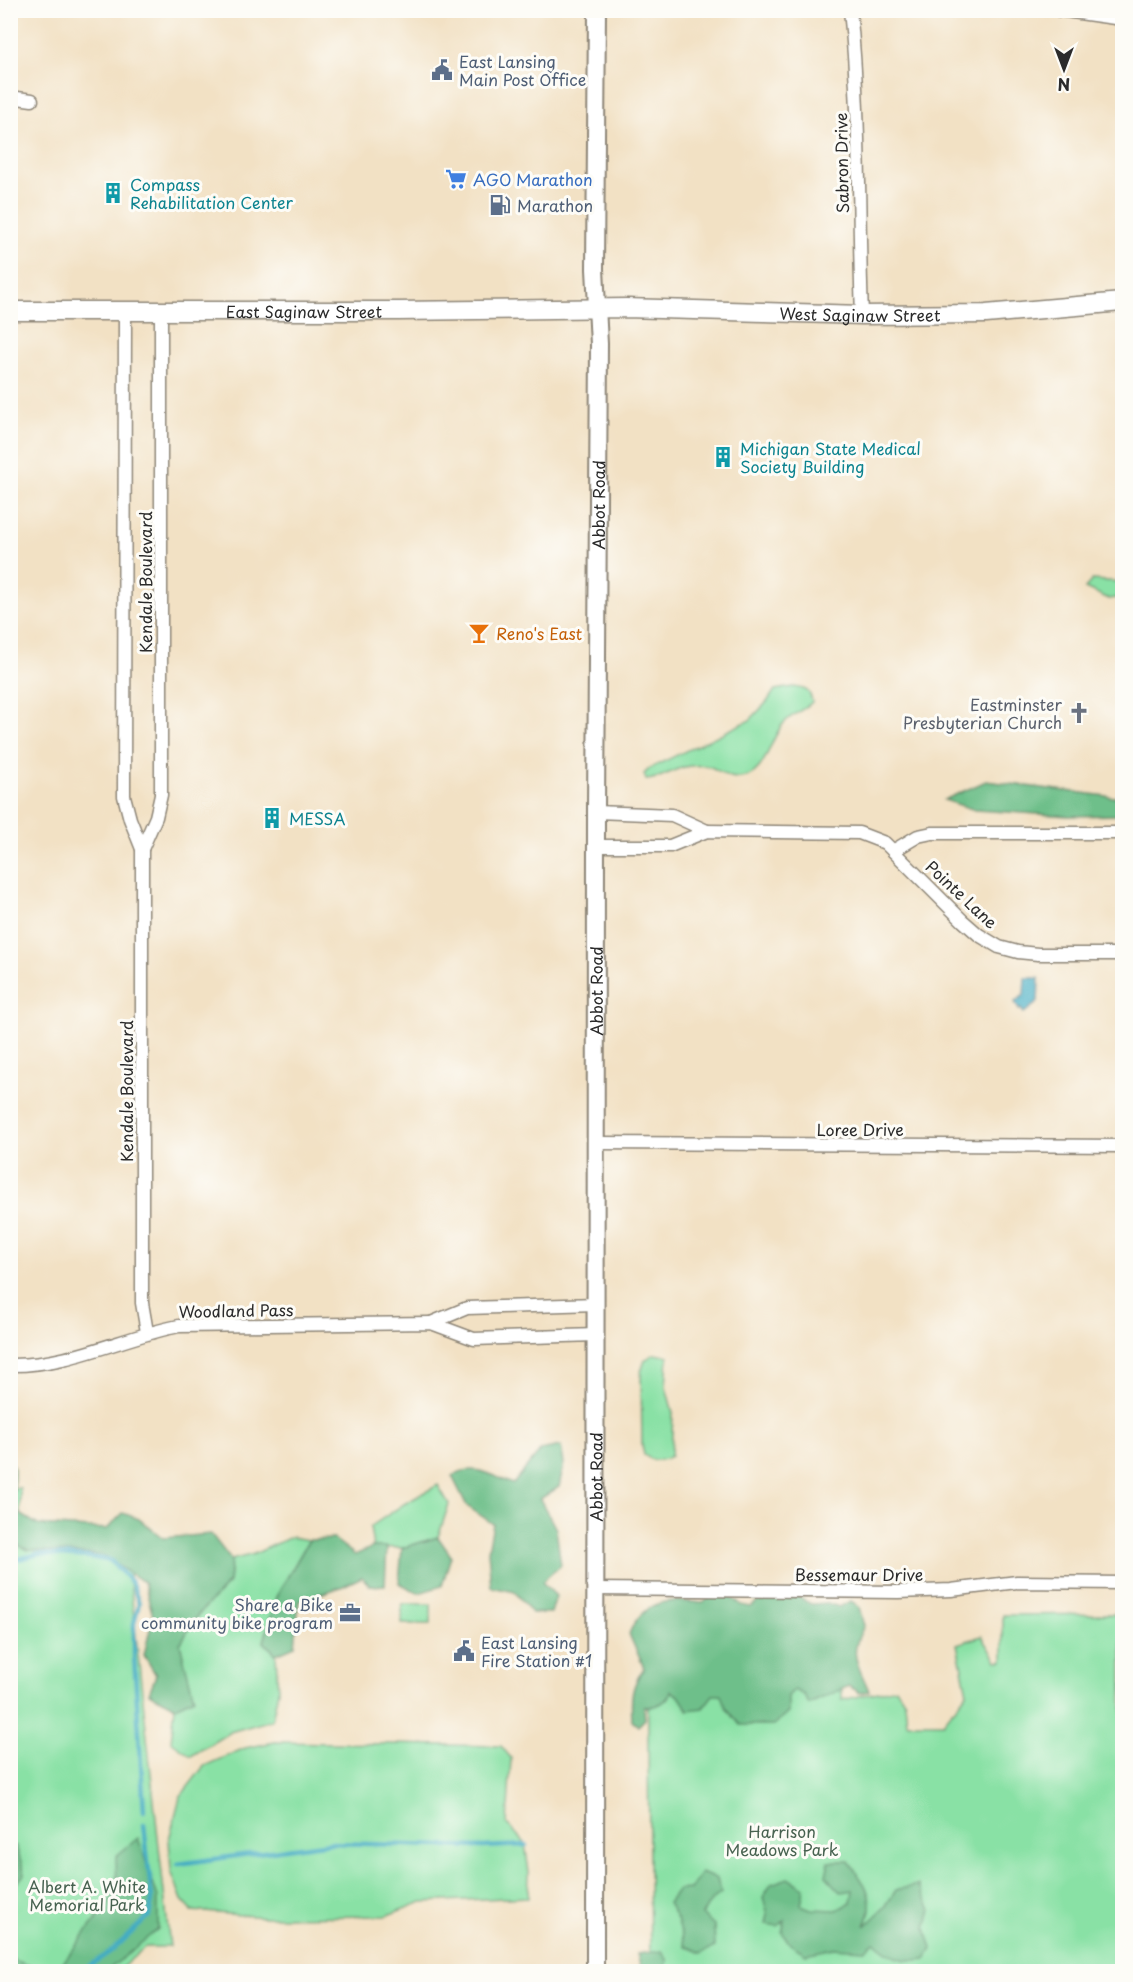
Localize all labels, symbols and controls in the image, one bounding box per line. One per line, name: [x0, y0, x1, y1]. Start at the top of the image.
north arrow: [1034, 39, 1094, 99]
place label: East Lansing Main Post Office: [459, 49, 586, 91]
public building icon: East Lansing Main Post Office: [430, 58, 454, 82]
text: N: [1058, 73, 1070, 97]
street label: Sabron Drive: [828, 112, 854, 214]
supermarket icon: AGO Marathon: [444, 167, 468, 191]
place label: AGO Marathon: [473, 167, 593, 191]
place label: Compass Rehabilitation Center: [130, 172, 293, 214]
building icon: Compass Rehabilitation Center: [101, 181, 125, 205]
fuel station icon: Marathon: [488, 193, 512, 217]
place label: Marathon: [517, 193, 593, 217]
street label: East Saginaw Street: [226, 299, 383, 323]
street label: West Saginaw Street: [779, 301, 941, 327]
place label: Michigan State Medical Society Building: [740, 436, 921, 478]
building icon: Michigan State Medical Society Building: [711, 445, 735, 469]
street label: Abbot Road: [586, 460, 610, 550]
street label: Kendale Boulevard: [133, 511, 157, 653]
bar icon: Reno's East: [467, 621, 491, 645]
place label: Reno's East: [496, 621, 582, 645]
place label: Eastminster Presbyterian Church: [903, 692, 1063, 734]
church icon: Eastminster Presbyterian Church: [1067, 701, 1091, 725]
building icon: MESSA: [260, 806, 284, 830]
place label: MESSA: [289, 806, 346, 830]
street label: Pointe Lane: [921, 854, 1003, 934]
street label: Abbot Road: [584, 946, 608, 1036]
street label: Kendale Boulevard: [114, 1020, 138, 1162]
street label: Loree Drive: [816, 1117, 904, 1141]
street label: Woodland Pass: [178, 1297, 294, 1323]
street label: Abbot Road: [583, 1432, 607, 1522]
street label: Bessemaur Drive: [795, 1562, 923, 1586]
place label: Share a Bike community bike program: [141, 1592, 333, 1634]
office icon: Share a Bike community bike program: [338, 1601, 362, 1625]
place label: East Lansing Fire Station #1: [481, 1630, 592, 1672]
public building icon: East Lansing Fire Station #1: [452, 1639, 476, 1663]
park label: Harrison Meadows Park: [726, 1819, 839, 1861]
park label: Albert A. White Memorial Park: [28, 1874, 146, 1916]

